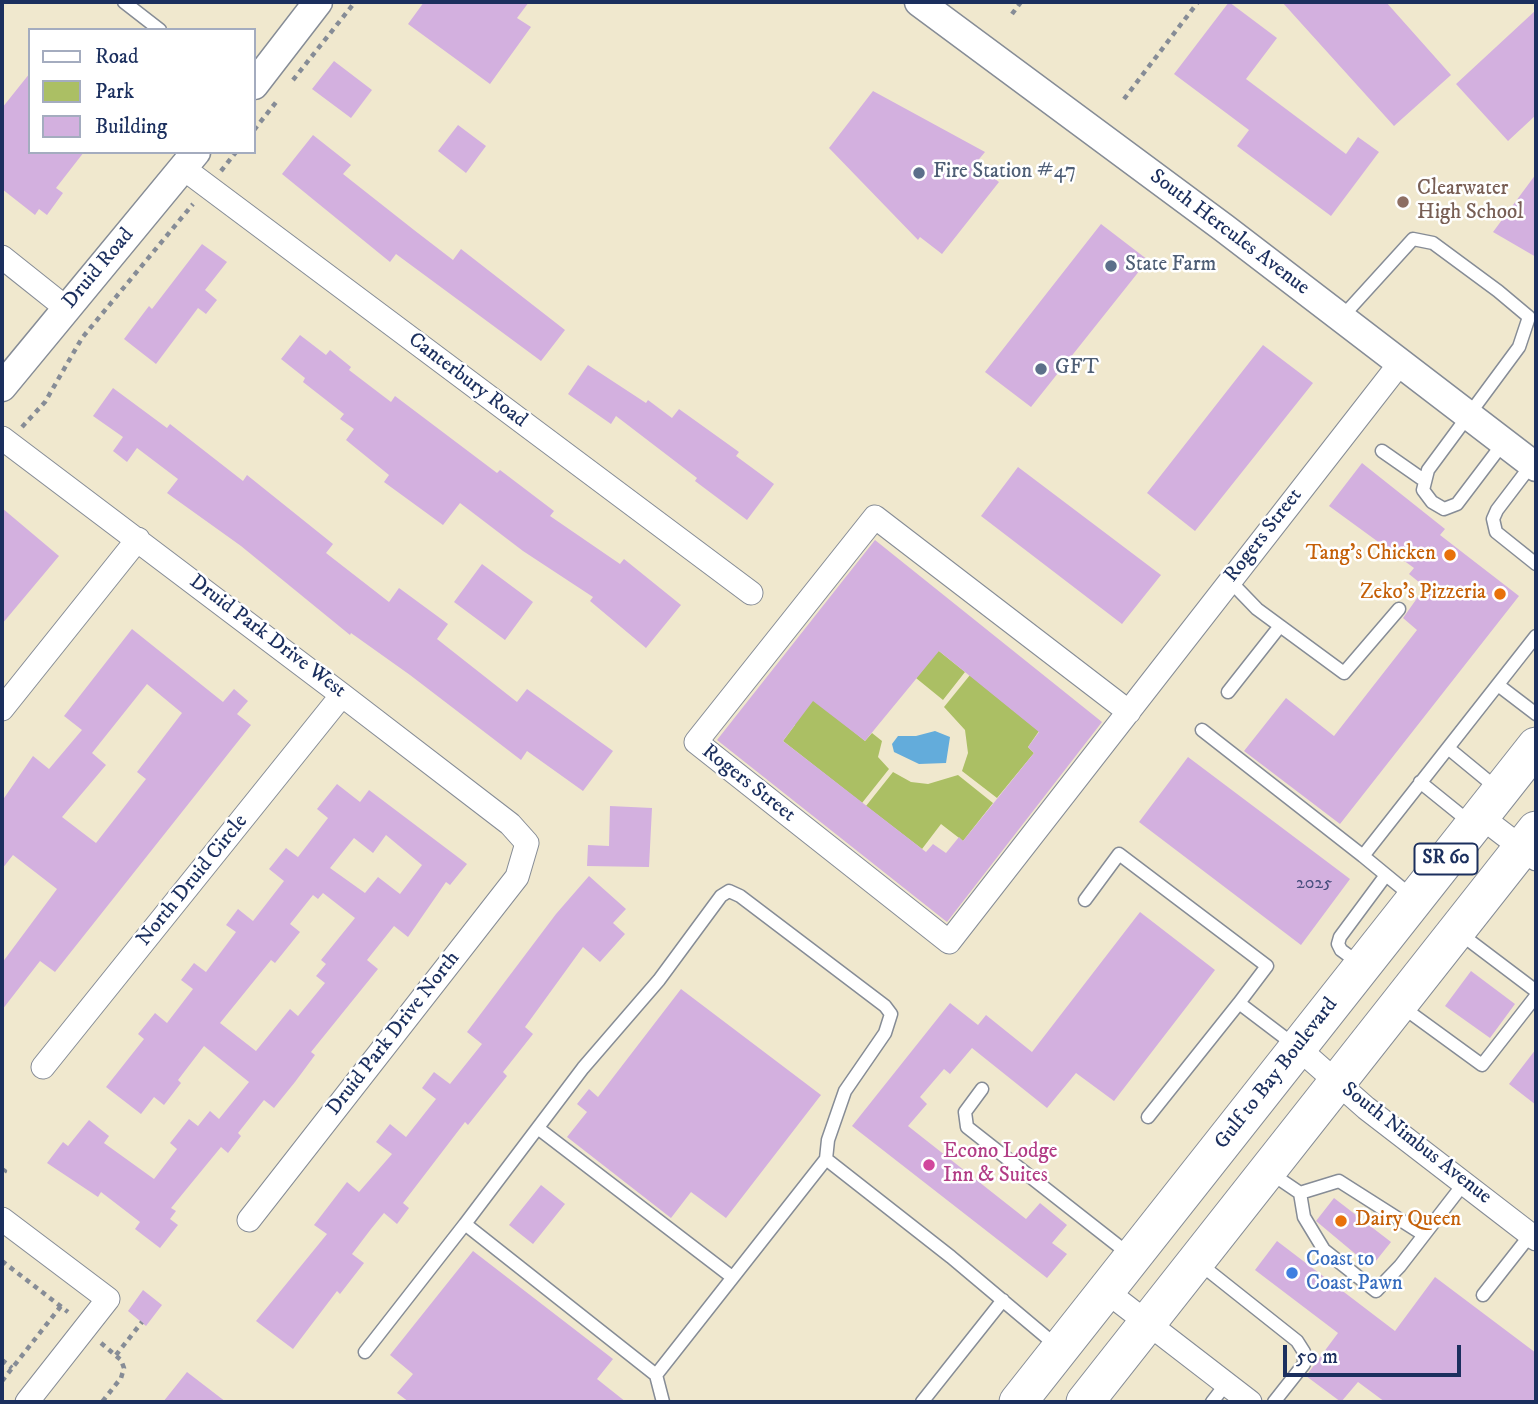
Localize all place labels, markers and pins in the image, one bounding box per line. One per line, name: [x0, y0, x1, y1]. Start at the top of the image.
place label: Fire Station #47: [933, 160, 1076, 186]
marker: Fire Station #47: [911, 165, 927, 181]
place label: Clearwater High School: [1417, 177, 1523, 227]
marker: Clearwater High School: [1395, 194, 1411, 210]
place label: State Farm: [1125, 253, 1216, 279]
marker: State Farm: [1103, 258, 1119, 274]
place label: GFT: [1055, 356, 1099, 382]
marker: GFT: [1033, 361, 1049, 377]
place label: Tang's Chicken: [1306, 542, 1436, 568]
marker: Tang's Chicken: [1442, 547, 1458, 563]
place label: Zeko's Pizzeria: [1360, 581, 1486, 607]
marker: Zeko's Pizzeria: [1492, 586, 1508, 602]
place label: Econo Lodge Inn & Suites: [943, 1140, 1057, 1190]
marker: Econo Lodge Inn & Suites: [921, 1157, 937, 1173]
place label: Dairy Queen: [1355, 1208, 1461, 1234]
marker: Dairy Queen: [1333, 1213, 1349, 1229]
place label: Coast to Coast Pawn: [1306, 1248, 1403, 1298]
marker: Coast to Coast Pawn: [1284, 1265, 1300, 1281]

